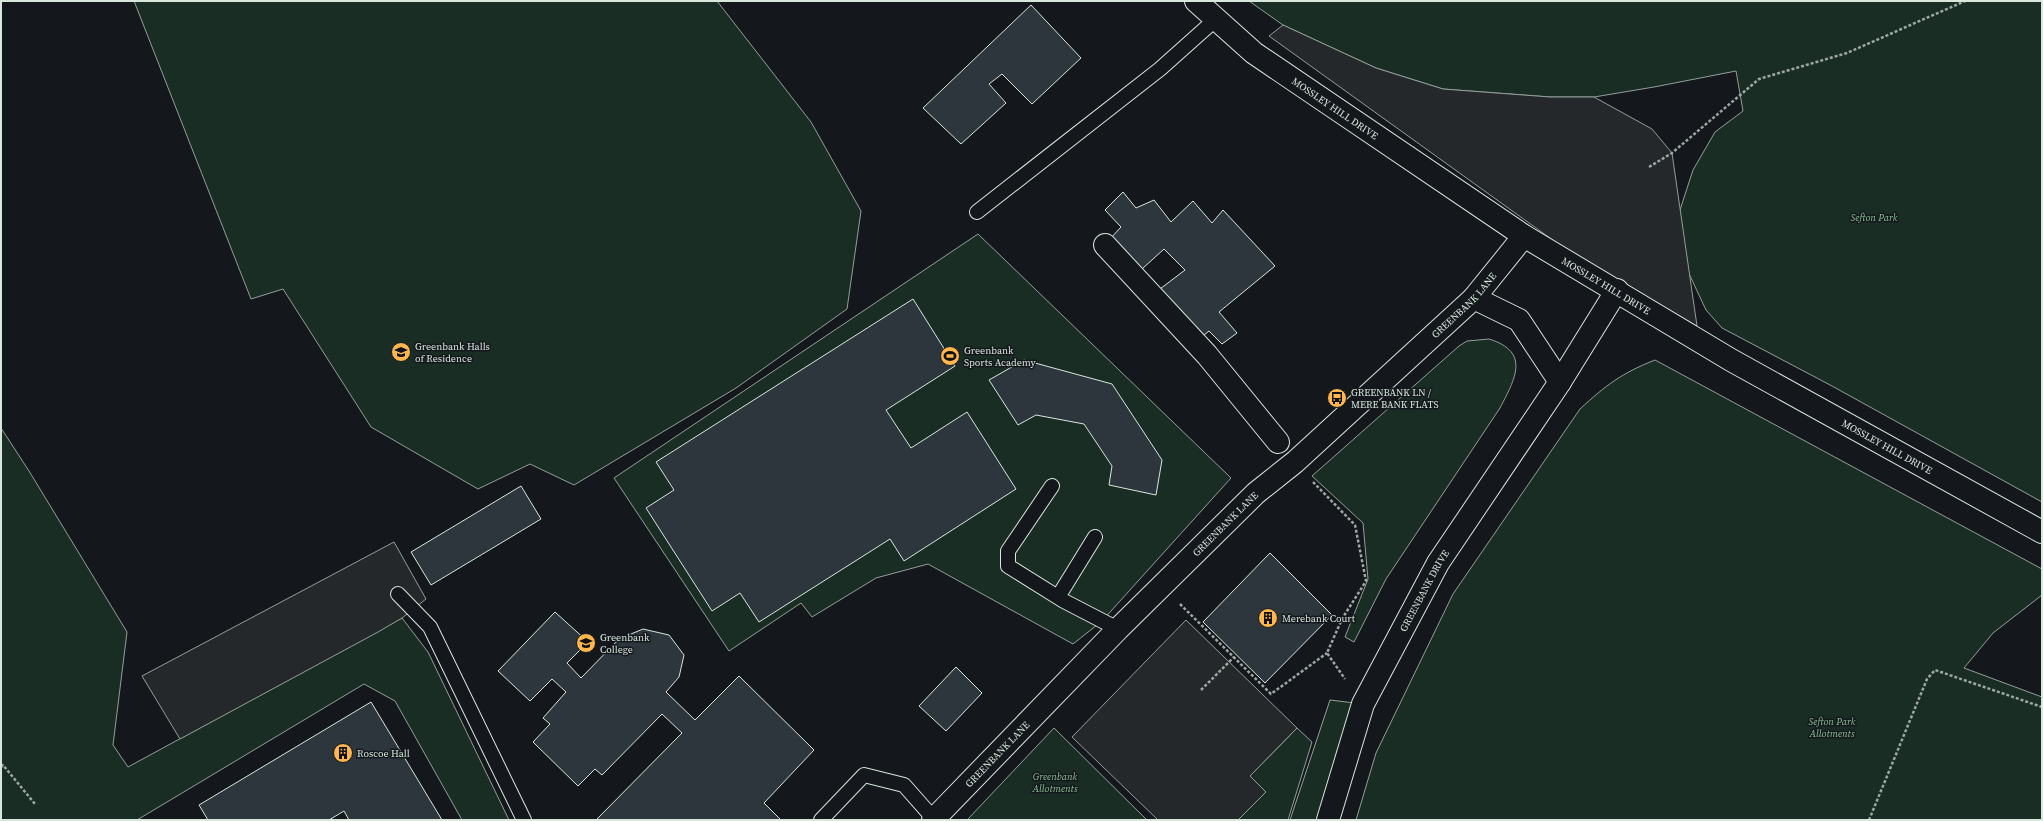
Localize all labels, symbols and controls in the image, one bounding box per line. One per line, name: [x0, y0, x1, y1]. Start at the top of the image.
street label: MOSSLEY HILL DRIVE: [1290, 74, 1381, 142]
park label: Sefton Park: [1851, 211, 1898, 224]
street label: MOSSLEY HILL DRIVE: [1559, 254, 1653, 317]
street label: GREENBANK LANE: [1428, 270, 1499, 341]
place label: Greenbank Halls of Residence: [415, 340, 490, 365]
school or university icon: Greenbank Halls of Residence: [390, 341, 412, 363]
place label: Greenbank Sports Academy: [964, 344, 1037, 369]
sports icon: Greenbank Sports Academy: [939, 345, 961, 367]
place label: GREENBANK LN / MERE BANK FLATS: [1351, 386, 1439, 411]
bus stop icon: GREENBANK LN / MERE BANK FLATS: [1326, 387, 1348, 409]
street label: MOSSLEY HILL DRIVE: [1840, 416, 1935, 477]
street label: GREENBANK LANE: [1189, 488, 1261, 559]
street label: GREENBANK DRIVE: [1396, 547, 1452, 634]
building icon: Merebank Court: [1257, 607, 1279, 629]
place label: Merebank Court: [1282, 612, 1356, 625]
place label: Greenbank College: [600, 631, 650, 656]
school or university icon: Greenbank College: [575, 632, 597, 654]
park label: Sefton Park Allotments: [1809, 715, 1856, 740]
street label: GREENBANK LANE: [962, 718, 1032, 790]
building icon: Roscoe Hall: [332, 742, 354, 764]
place label: Roscoe Hall: [357, 747, 410, 760]
park label: Greenbank Allotments: [1032, 770, 1078, 795]

